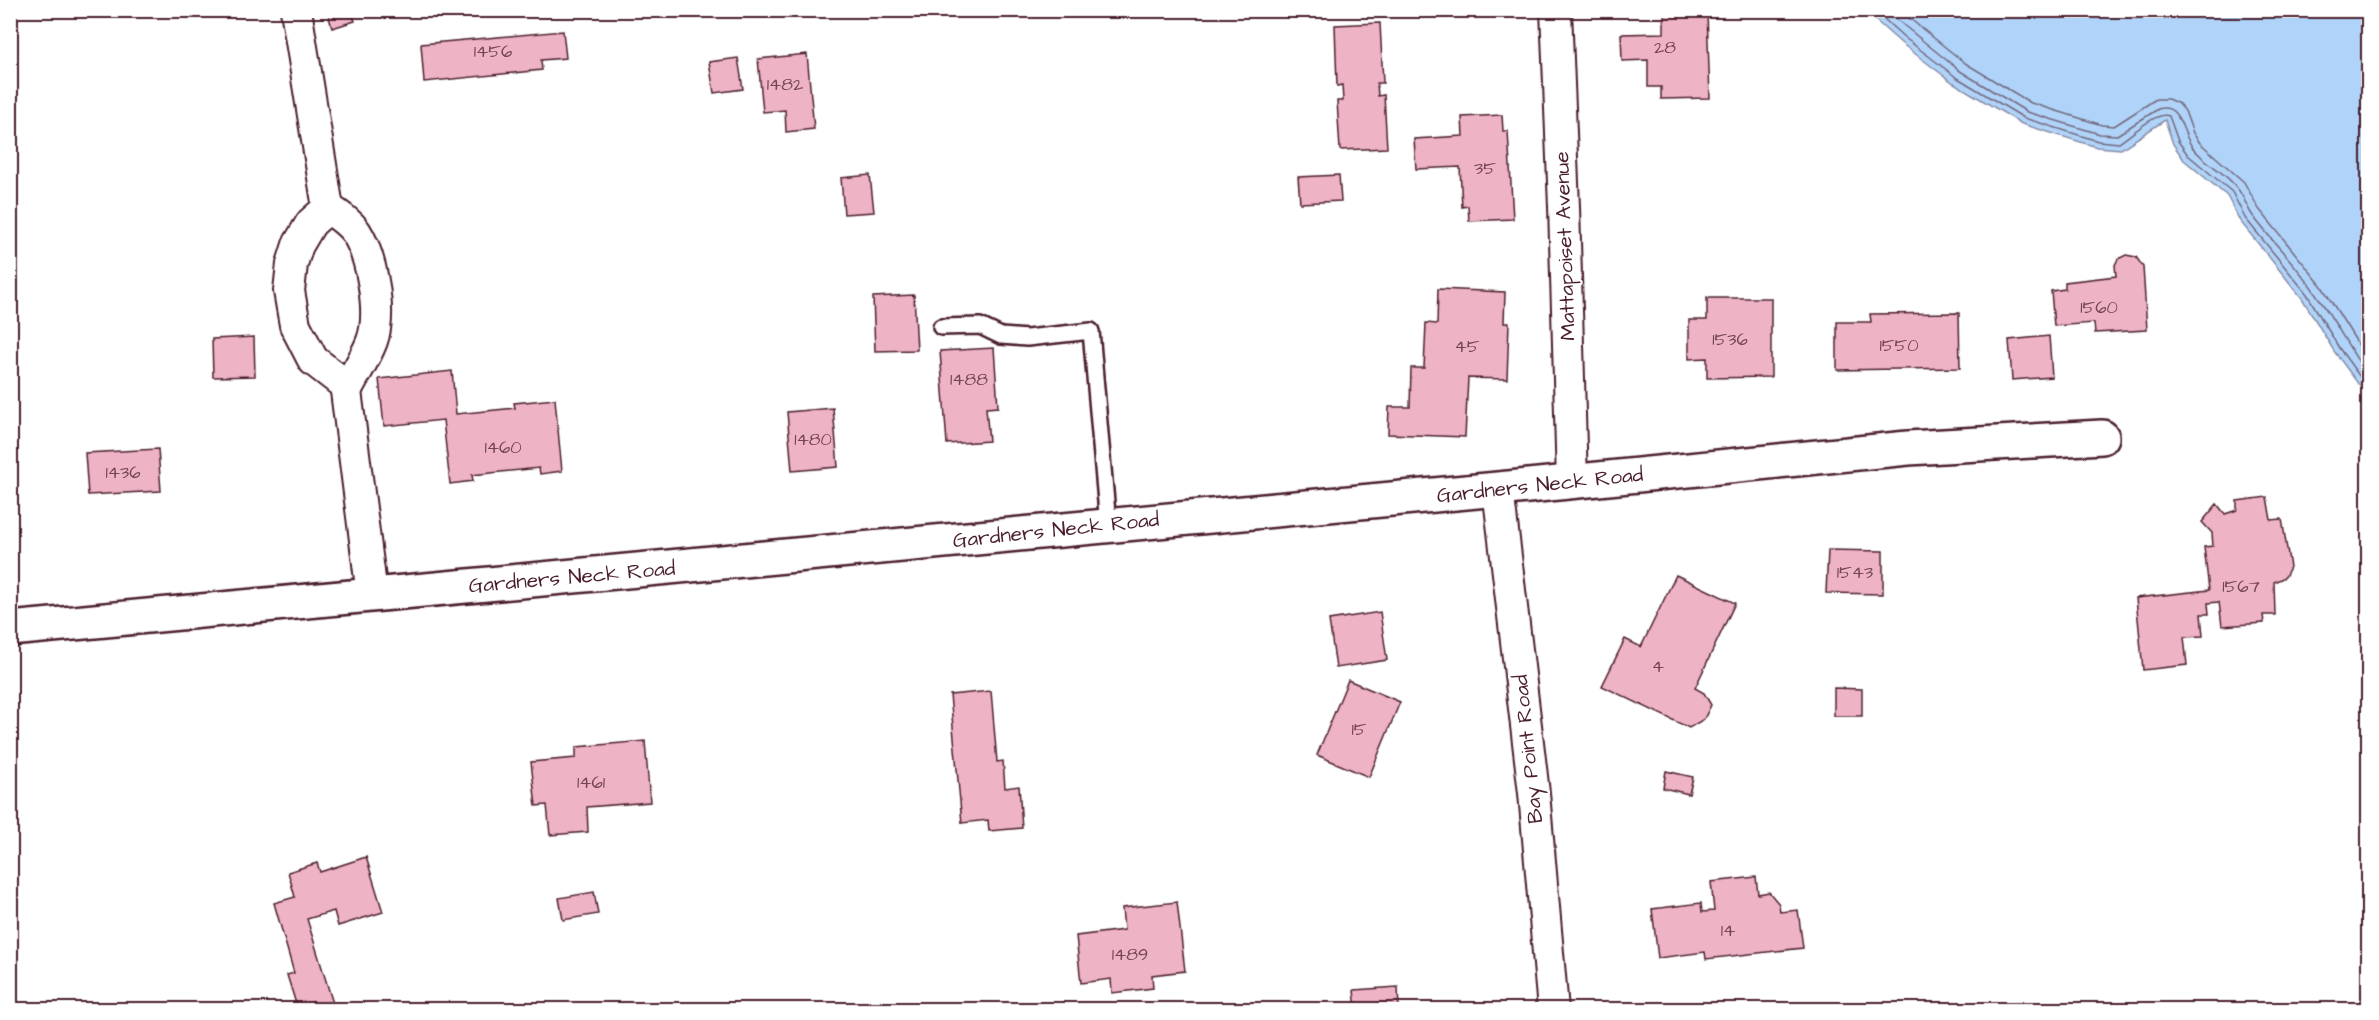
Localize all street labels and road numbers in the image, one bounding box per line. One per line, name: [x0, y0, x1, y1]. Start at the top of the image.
street label: Mattapoiset Avenue: [1547, 151, 1584, 341]
street label: Gardners Neck Road: [1435, 460, 1645, 510]
street label: Gardners Neck Road: [951, 505, 1161, 555]
street label: Gardners Neck Road: [467, 554, 677, 600]
street label: Bay Point Road: [1506, 673, 1552, 825]

